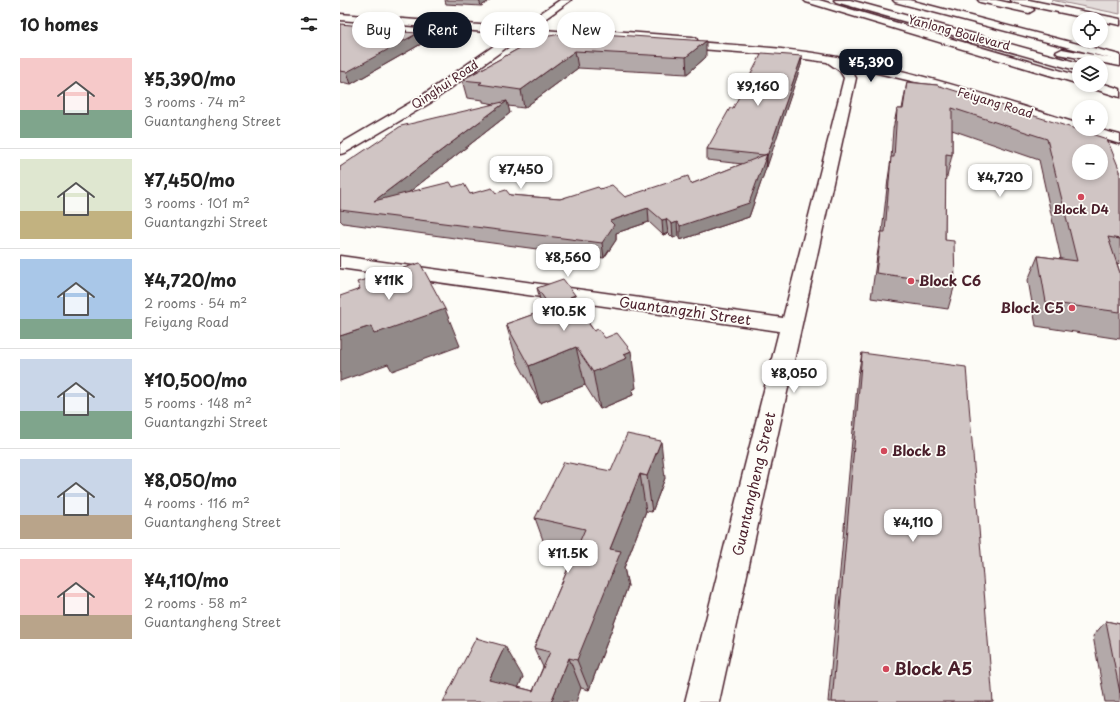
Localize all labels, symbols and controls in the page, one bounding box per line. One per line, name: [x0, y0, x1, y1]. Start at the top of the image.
street label: Yanlong Boulevard: [906, 10, 1013, 55]
text: 10 homes: [20, 11, 98, 37]
chip: Buy: [352, 12, 405, 48]
chip: Rent: [413, 12, 472, 48]
chip: Filters: [480, 12, 549, 48]
chip: New: [557, 12, 615, 48]
map controls: [1072, 12, 1108, 180]
button: locate: [1072, 12, 1108, 48]
icon: filters: [298, 13, 320, 35]
pin: ¥5,390: [838, 49, 904, 83]
text: ¥5,390: [848, 52, 894, 71]
street label: Qinghui Road: [407, 55, 481, 113]
button: layers: [1072, 56, 1108, 92]
text: ¥5,390/mo: [144, 66, 235, 92]
pin: ¥9,160: [725, 73, 791, 107]
icon: home: [52, 74, 100, 122]
text: ¥9,160: [737, 76, 779, 95]
street label: Feiyang Road: [955, 82, 1035, 122]
text: 3 rooms · 74 m²: [144, 92, 246, 111]
button: +: [1072, 100, 1108, 136]
text: Guantangheng Street: [144, 111, 281, 130]
button: −: [1072, 144, 1108, 180]
pin: ¥7,450: [488, 156, 554, 190]
text: ¥7,450: [499, 159, 543, 178]
pin: ¥4,720: [967, 164, 1033, 198]
text: ¥7,450/mo: [144, 167, 235, 193]
text: ¥4,720: [977, 167, 1023, 186]
icon: home: [52, 175, 100, 223]
marker: Block D4: [1076, 192, 1086, 202]
text: 3 rooms · 101 m²: [144, 193, 250, 212]
place label: Block D4: [1053, 200, 1109, 218]
text: Guantangzhi Street: [144, 212, 268, 231]
pin: ¥8,560: [535, 244, 601, 278]
text: ¥8,560: [545, 247, 591, 266]
text: ¥4,720/mo: [144, 267, 236, 293]
pin: ¥11K: [365, 267, 413, 301]
text: ¥11K: [374, 270, 404, 289]
place label: Block C6: [919, 270, 981, 291]
icon: home: [52, 275, 100, 323]
marker: Block C6: [906, 276, 916, 286]
street label: Guantangzhi Street: [618, 291, 753, 330]
text: 2 rooms · 54 m²: [144, 293, 247, 312]
place label: Block C5: [1001, 297, 1064, 318]
pin: ¥10.5K: [531, 298, 597, 332]
text: ¥10.5K: [542, 301, 586, 320]
marker: Block C5: [1067, 303, 1077, 313]
text: Feiyang Road: [144, 312, 229, 331]
pin: ¥8,050: [761, 360, 827, 394]
text: ¥8,050: [771, 363, 817, 382]
text: ¥10,500/mo: [144, 367, 247, 393]
icon: home: [52, 375, 100, 423]
text: 5 rooms · 148 m²: [144, 393, 252, 412]
street label: Guantangheng Street: [727, 410, 780, 558]
text: Guantangzhi Street: [144, 412, 268, 431]
place label: Block B: [892, 440, 946, 461]
marker: Block B: [879, 446, 889, 456]
text: ¥8,050/mo: [144, 467, 237, 493]
icon: home: [52, 475, 100, 523]
text: 4 rooms · 116 m²: [144, 493, 250, 512]
pin: ¥4,110: [880, 509, 946, 543]
text: Guantangheng Street: [144, 512, 281, 531]
text: ¥4,110: [893, 512, 933, 531]
pin: ¥11.5K: [535, 540, 601, 574]
text: ¥11.5K: [548, 543, 588, 562]
text: ¥4,110/mo: [144, 567, 228, 593]
icon: home: [52, 575, 100, 623]
text: 2 rooms · 58 m²: [144, 593, 247, 612]
text: Guantangheng Street: [144, 612, 281, 631]
place label: Block A5: [894, 655, 972, 681]
marker: Block A5: [881, 664, 891, 674]

